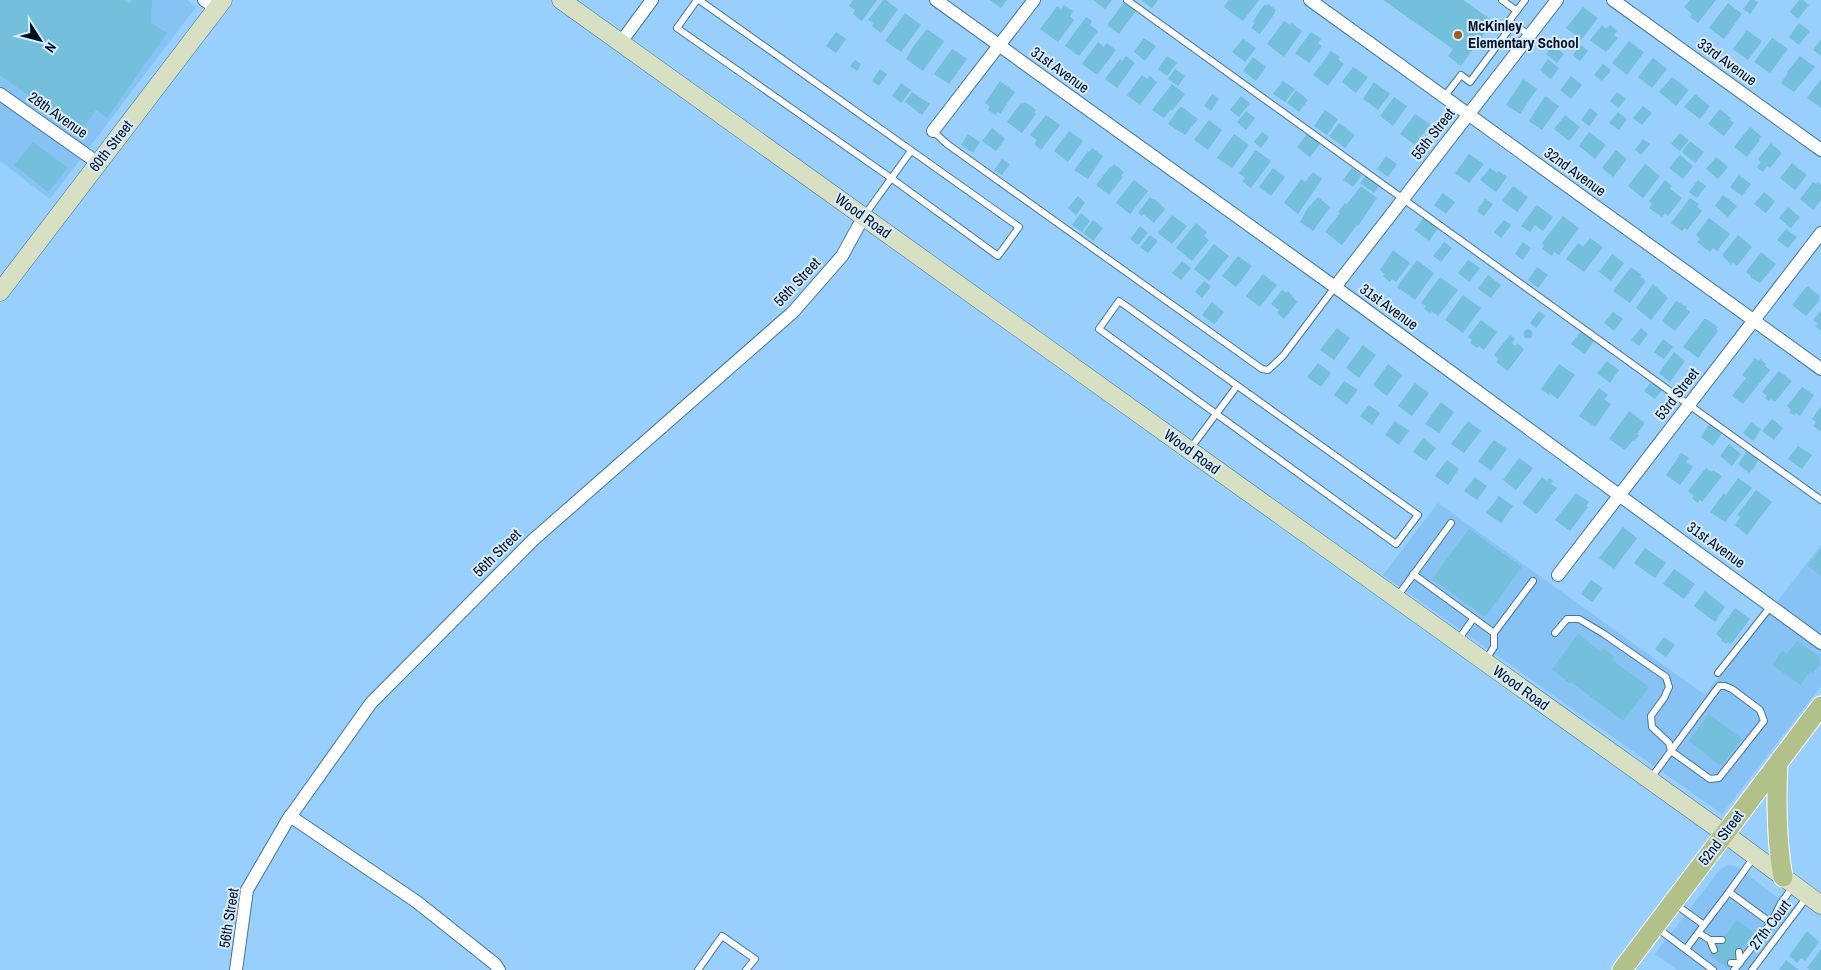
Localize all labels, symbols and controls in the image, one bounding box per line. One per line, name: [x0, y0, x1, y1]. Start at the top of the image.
north arrow: [15, 15, 65, 65]
place label: McKinley Elementary School: [1468, 15, 1579, 53]
marker: McKinley Elementary School: [1452, 29, 1464, 41]
street label: 33rd Avenue: [1693, 33, 1761, 90]
text: N: [41, 39, 60, 56]
street label: 31st Avenue: [1027, 41, 1094, 98]
street label: 28th Avenue: [24, 86, 92, 143]
street label: 55th Street: [1406, 103, 1460, 164]
street label: 60th Street: [84, 115, 138, 176]
street label: 32nd Avenue: [1540, 142, 1611, 201]
street label: Wood Road: [831, 188, 896, 243]
street label: 56th Street: [768, 252, 825, 311]
street label: 31st Avenue: [1356, 278, 1423, 335]
street label: 53rd Street: [1650, 363, 1704, 424]
street label: Wood Road: [1160, 424, 1225, 479]
street label: 31st Avenue: [1683, 516, 1750, 573]
street label: 56th Street: [468, 524, 526, 581]
street label: Wood Road: [1489, 660, 1554, 715]
street label: 52nd Street: [1693, 806, 1748, 869]
street label: 56th Street: [213, 886, 244, 949]
street label: 27th Court: [1744, 895, 1796, 954]

